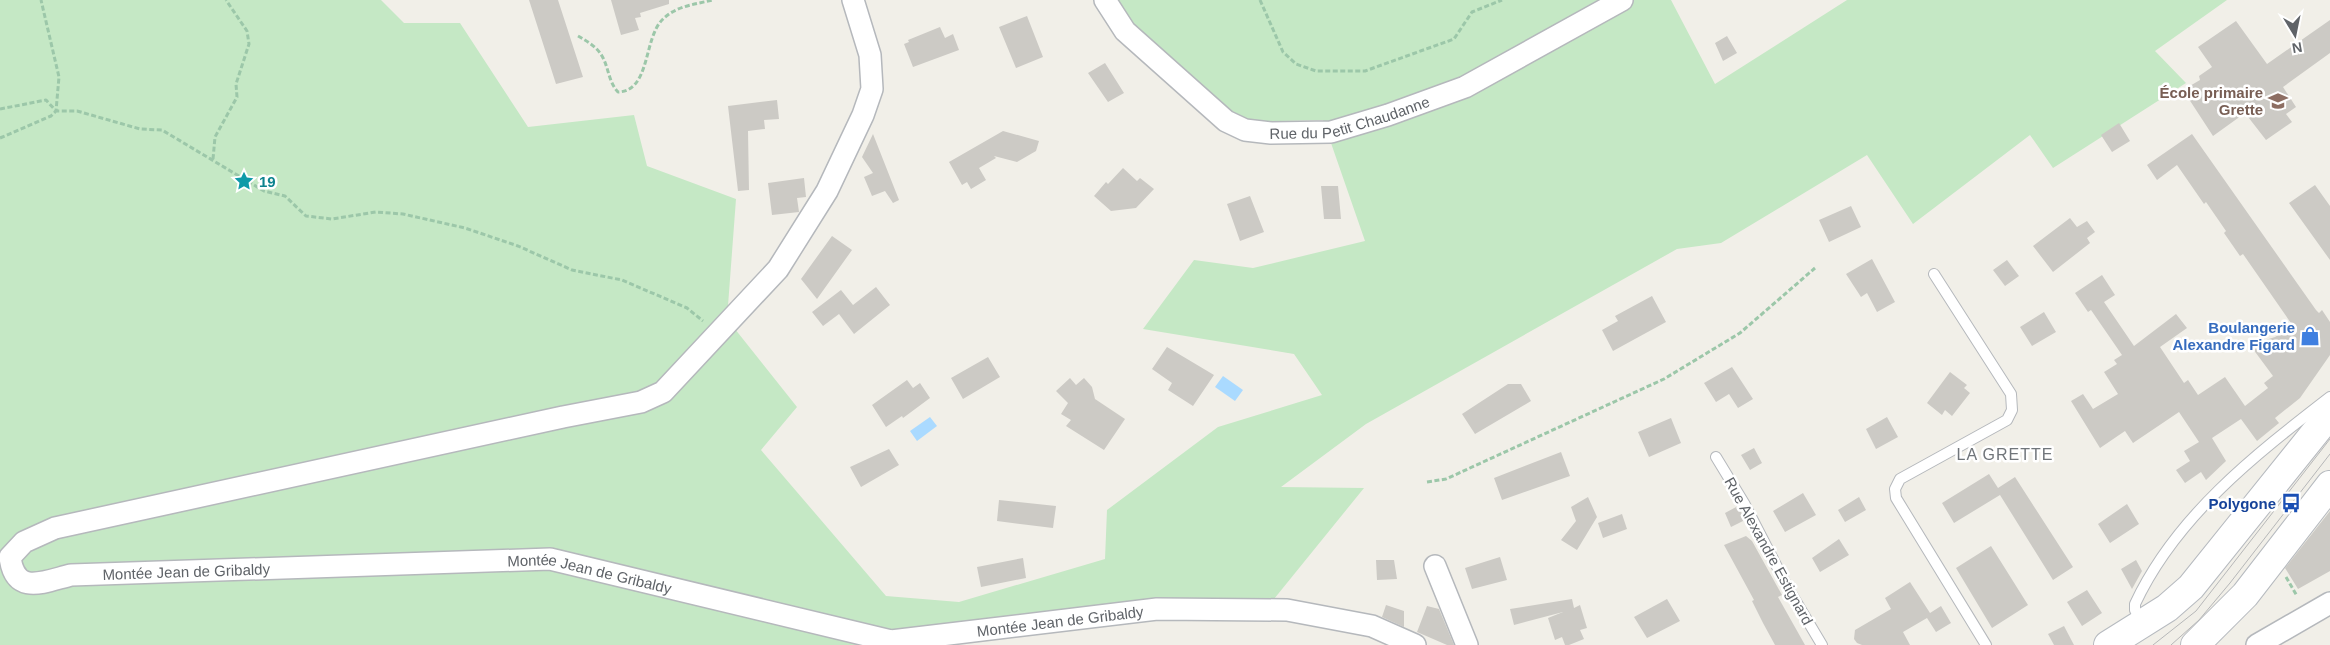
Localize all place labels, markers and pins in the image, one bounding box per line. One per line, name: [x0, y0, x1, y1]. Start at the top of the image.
place label: École primaire Grette: [2160, 84, 2263, 118]
school or university icon: École primaire Grette: [2267, 90, 2289, 112]
place icon: 19: [233, 170, 255, 192]
place label: 19: [259, 173, 276, 190]
place label: Boulangerie Alexandre Figard: [2172, 319, 2295, 353]
shop icon: Boulangerie Alexandre Figard: [2299, 325, 2321, 347]
bus stop icon: Polygone: [2280, 492, 2302, 514]
place label: Polygone: [2208, 495, 2276, 512]

